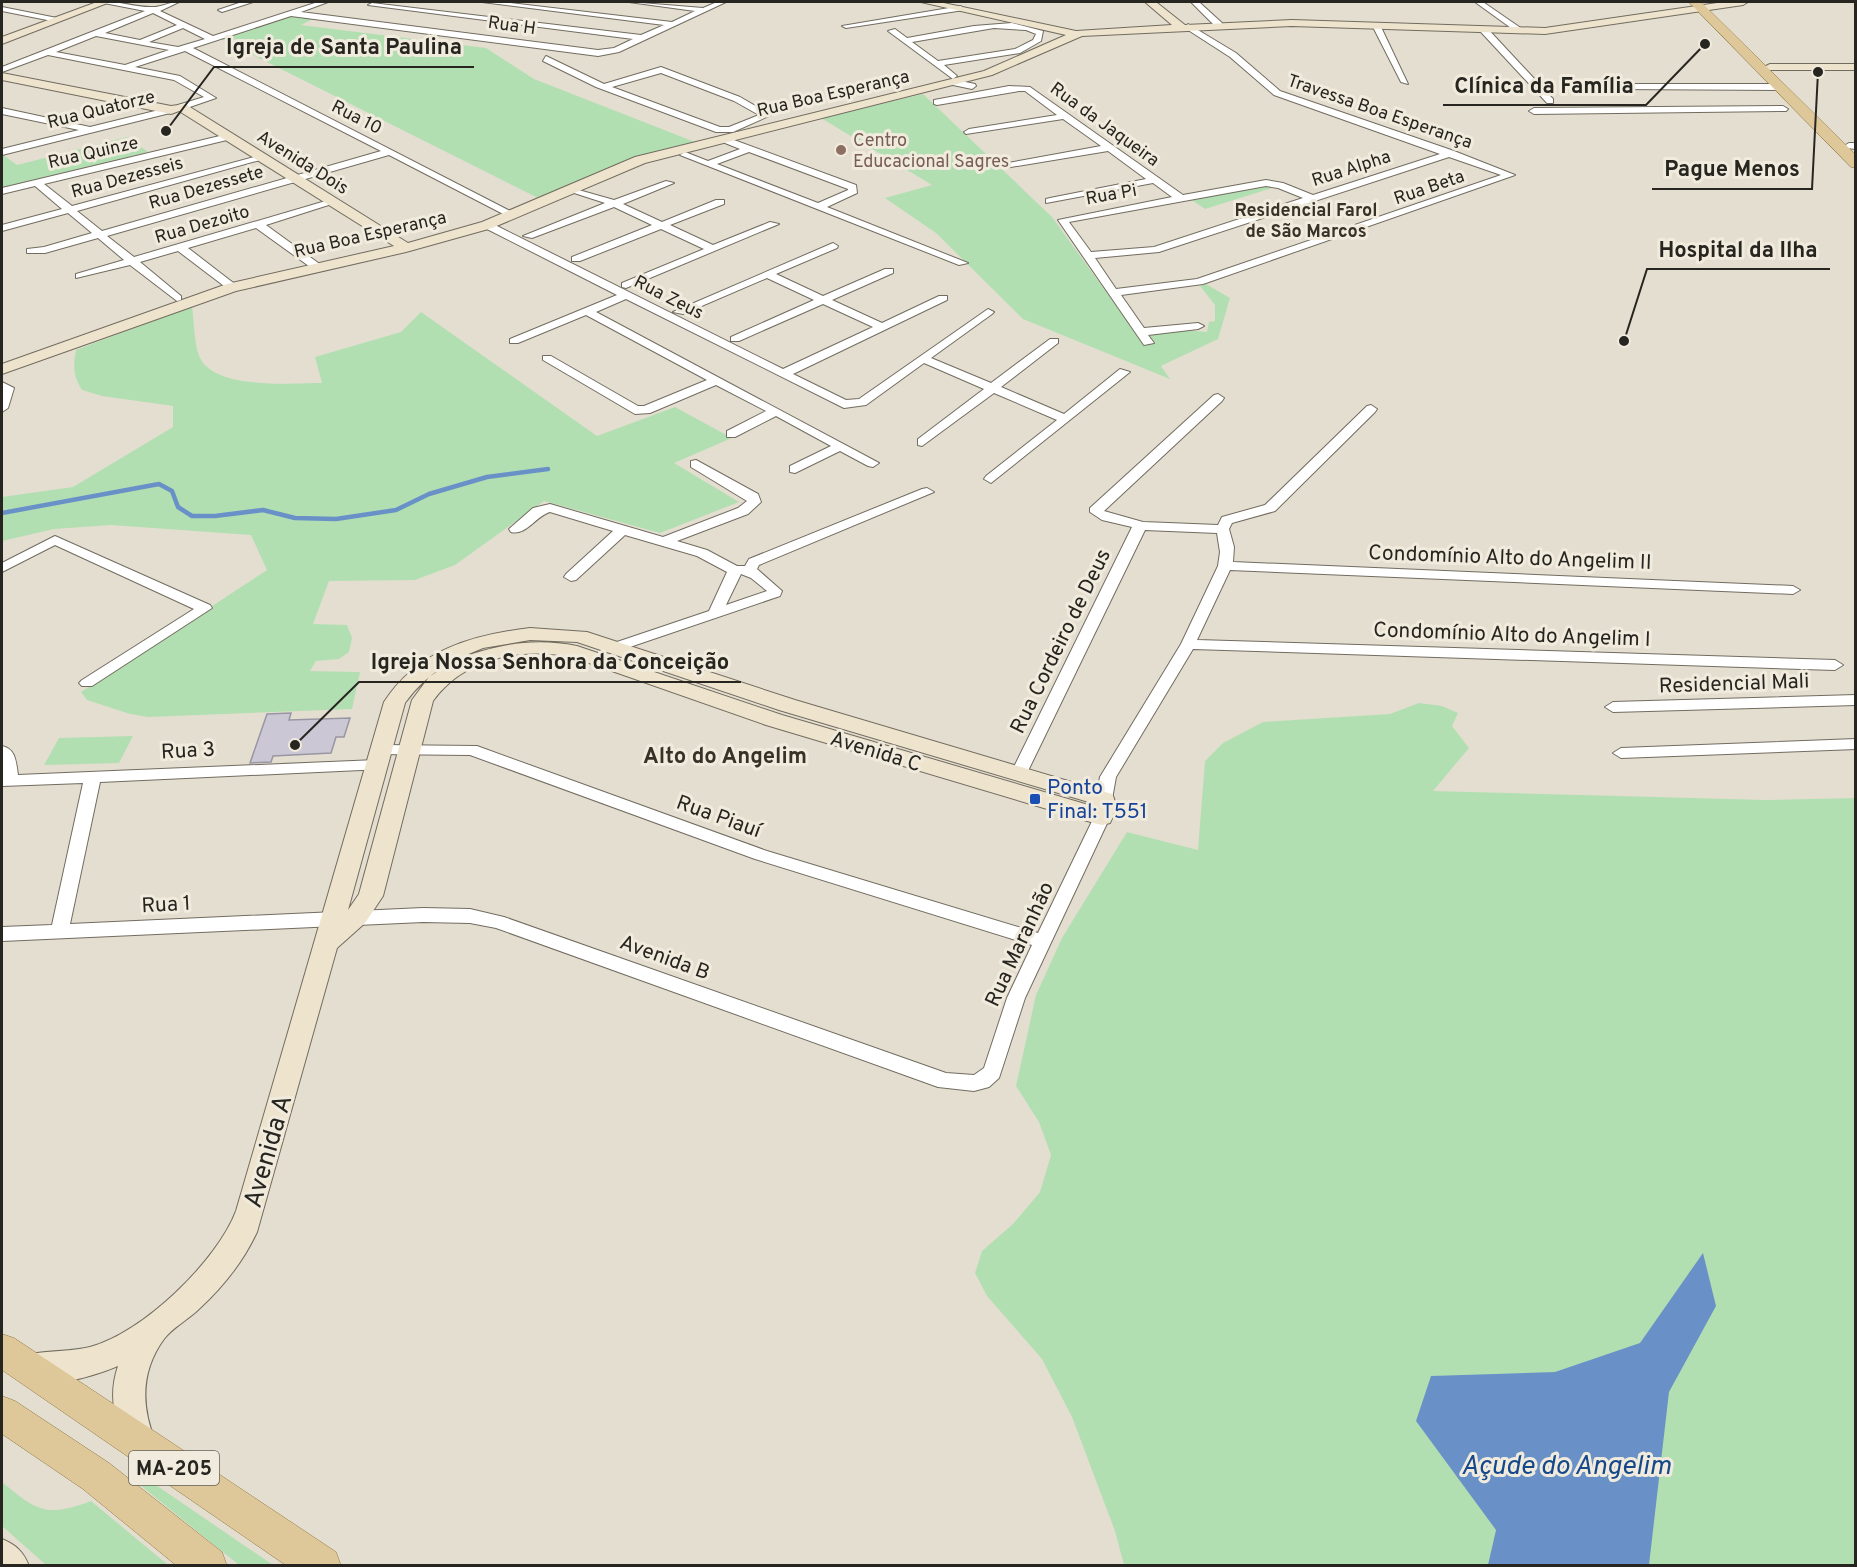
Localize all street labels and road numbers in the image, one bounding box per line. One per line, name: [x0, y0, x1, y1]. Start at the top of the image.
street label: Rua H: [486, 12, 537, 41]
street label: Rua Boa Esperança: [755, 66, 912, 123]
street label: Travessa Boa Esperança: [1284, 70, 1475, 155]
street label: Rua da Jaqueira: [1045, 78, 1163, 173]
street label: Rua Quatorze: [45, 86, 158, 135]
street label: Rua 10: [327, 96, 386, 141]
street label: Avenida Dois: [252, 126, 352, 201]
street label: Rua Quinze: [46, 132, 141, 175]
street label: Rua Alpha: [1309, 146, 1394, 193]
street label: Rua Dezesseis: [69, 152, 186, 204]
street label: Rua Dezessete: [146, 161, 266, 216]
street label: Rua Beta: [1391, 166, 1468, 211]
street label: Rua Pi: [1084, 180, 1139, 211]
street label: Rua Dezoito: [152, 201, 252, 250]
street label: Rua Boa Esperança: [292, 207, 449, 264]
street label: Rua Zeus: [630, 271, 707, 326]
street label: Condomínio Alto do Angelim II: [1368, 540, 1652, 577]
street label: Rua Cordeiro de Deus: [1005, 545, 1118, 739]
street label: Condomínio Alto do Angelim I: [1373, 617, 1651, 654]
street label: Residencial Mali: [1658, 668, 1810, 701]
street label: Avenida C: [827, 726, 924, 779]
street label: Rua 3: [160, 737, 216, 766]
street label: Rua Piauí: [672, 790, 766, 846]
street label: Rua Maranhão: [980, 878, 1061, 1011]
street label: Rua 1: [141, 891, 191, 920]
street label: Avenida B: [616, 930, 713, 987]
street label: Avenida A: [238, 1091, 301, 1212]
road number: MA-205: [129, 1451, 219, 1485]

